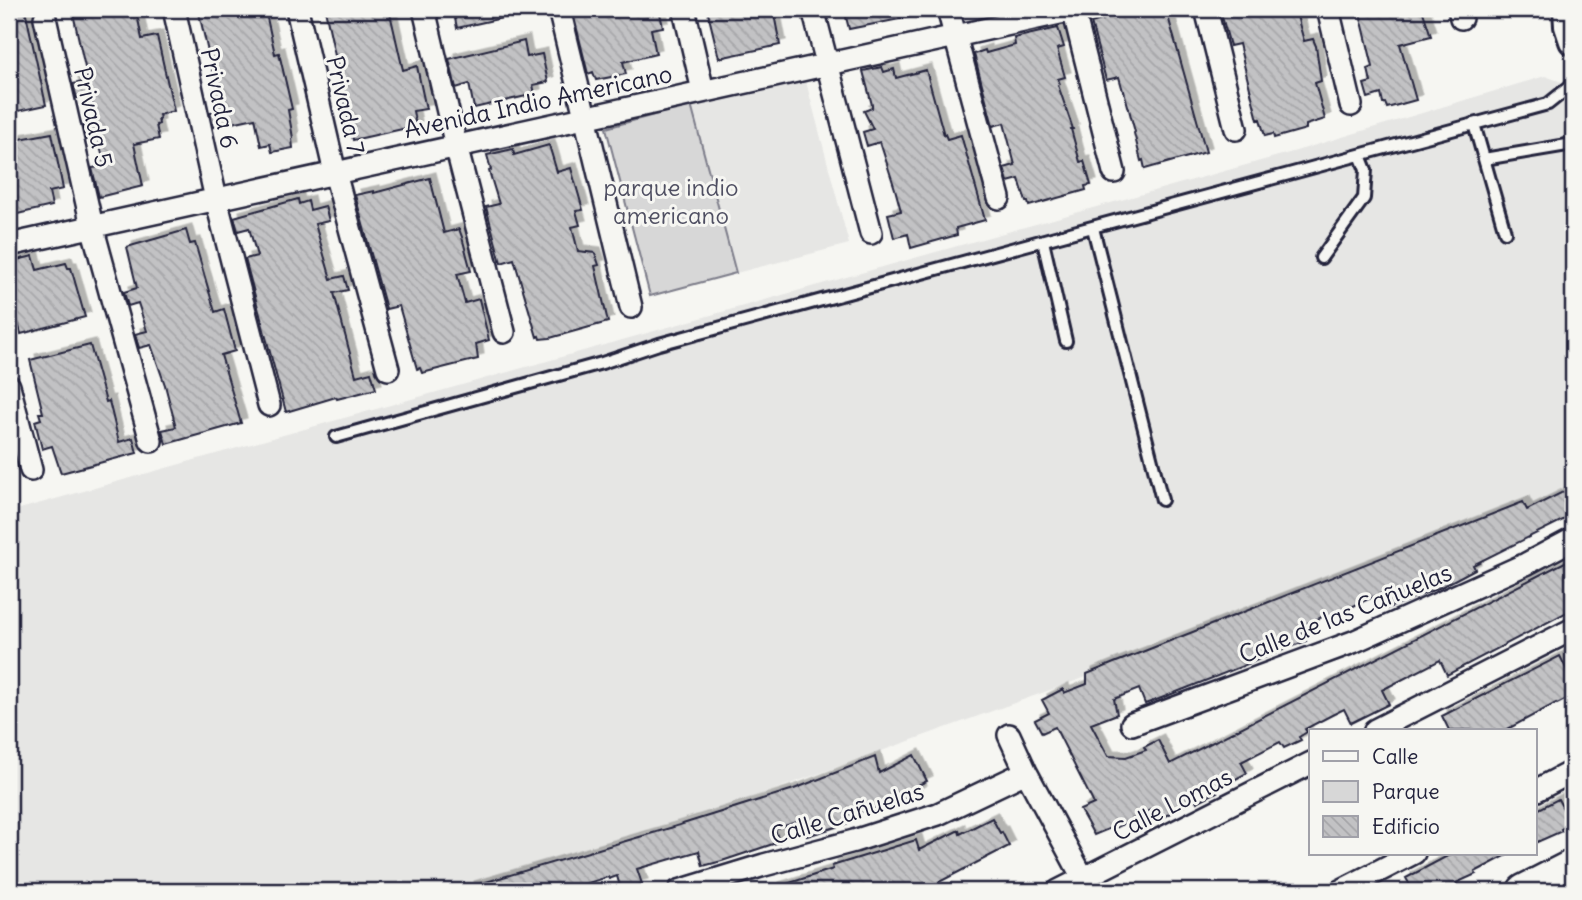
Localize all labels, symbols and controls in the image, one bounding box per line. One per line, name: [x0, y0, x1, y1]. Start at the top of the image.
street label: Privada 6: [195, 45, 245, 151]
street label: Privada 7: [320, 53, 372, 157]
street label: Avenida Indio Americano: [401, 58, 675, 144]
street label: Privada 5: [68, 64, 120, 170]
park label: parque indio americano: [604, 172, 738, 230]
street label: Calle de las Cañuelas: [1234, 557, 1456, 669]
legend: [1309, 729, 1536, 855]
text: Calle: [1372, 743, 1418, 770]
street label: Calle Lomas: [1107, 761, 1237, 847]
street label: Calle Cañuelas: [767, 775, 927, 851]
text: Parque: [1372, 778, 1440, 805]
text: Edificio: [1372, 813, 1440, 840]

